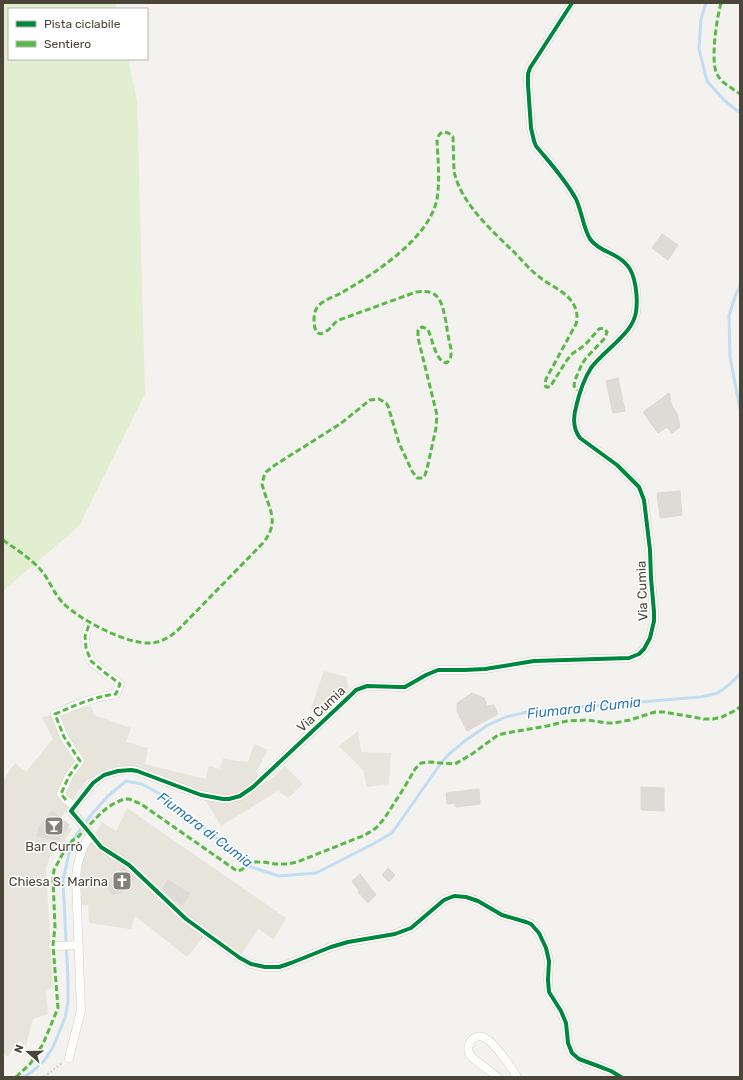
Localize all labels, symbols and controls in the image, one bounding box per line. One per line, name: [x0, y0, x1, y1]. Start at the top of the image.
legend: [8, 8, 148, 60]
text: Pista ciclabile: [44, 17, 121, 31]
text: Sentiero: [44, 37, 91, 51]
street label: Via Cumia: [633, 561, 651, 621]
street label: Via Cumia: [294, 683, 348, 735]
water label: Fiumara di Cumia: [526, 694, 642, 722]
water label: Fiumara di Cumia: [154, 789, 256, 871]
bar icon: Bar Currò: [43, 815, 65, 837]
place label: Bar Currò: [25, 839, 83, 854]
church icon: Chiesa S. Marina: [111, 870, 133, 892]
place label: Chiesa S. Marina: [9, 874, 108, 889]
north arrow: [8, 1032, 48, 1072]
text: N: [12, 1043, 27, 1055]

